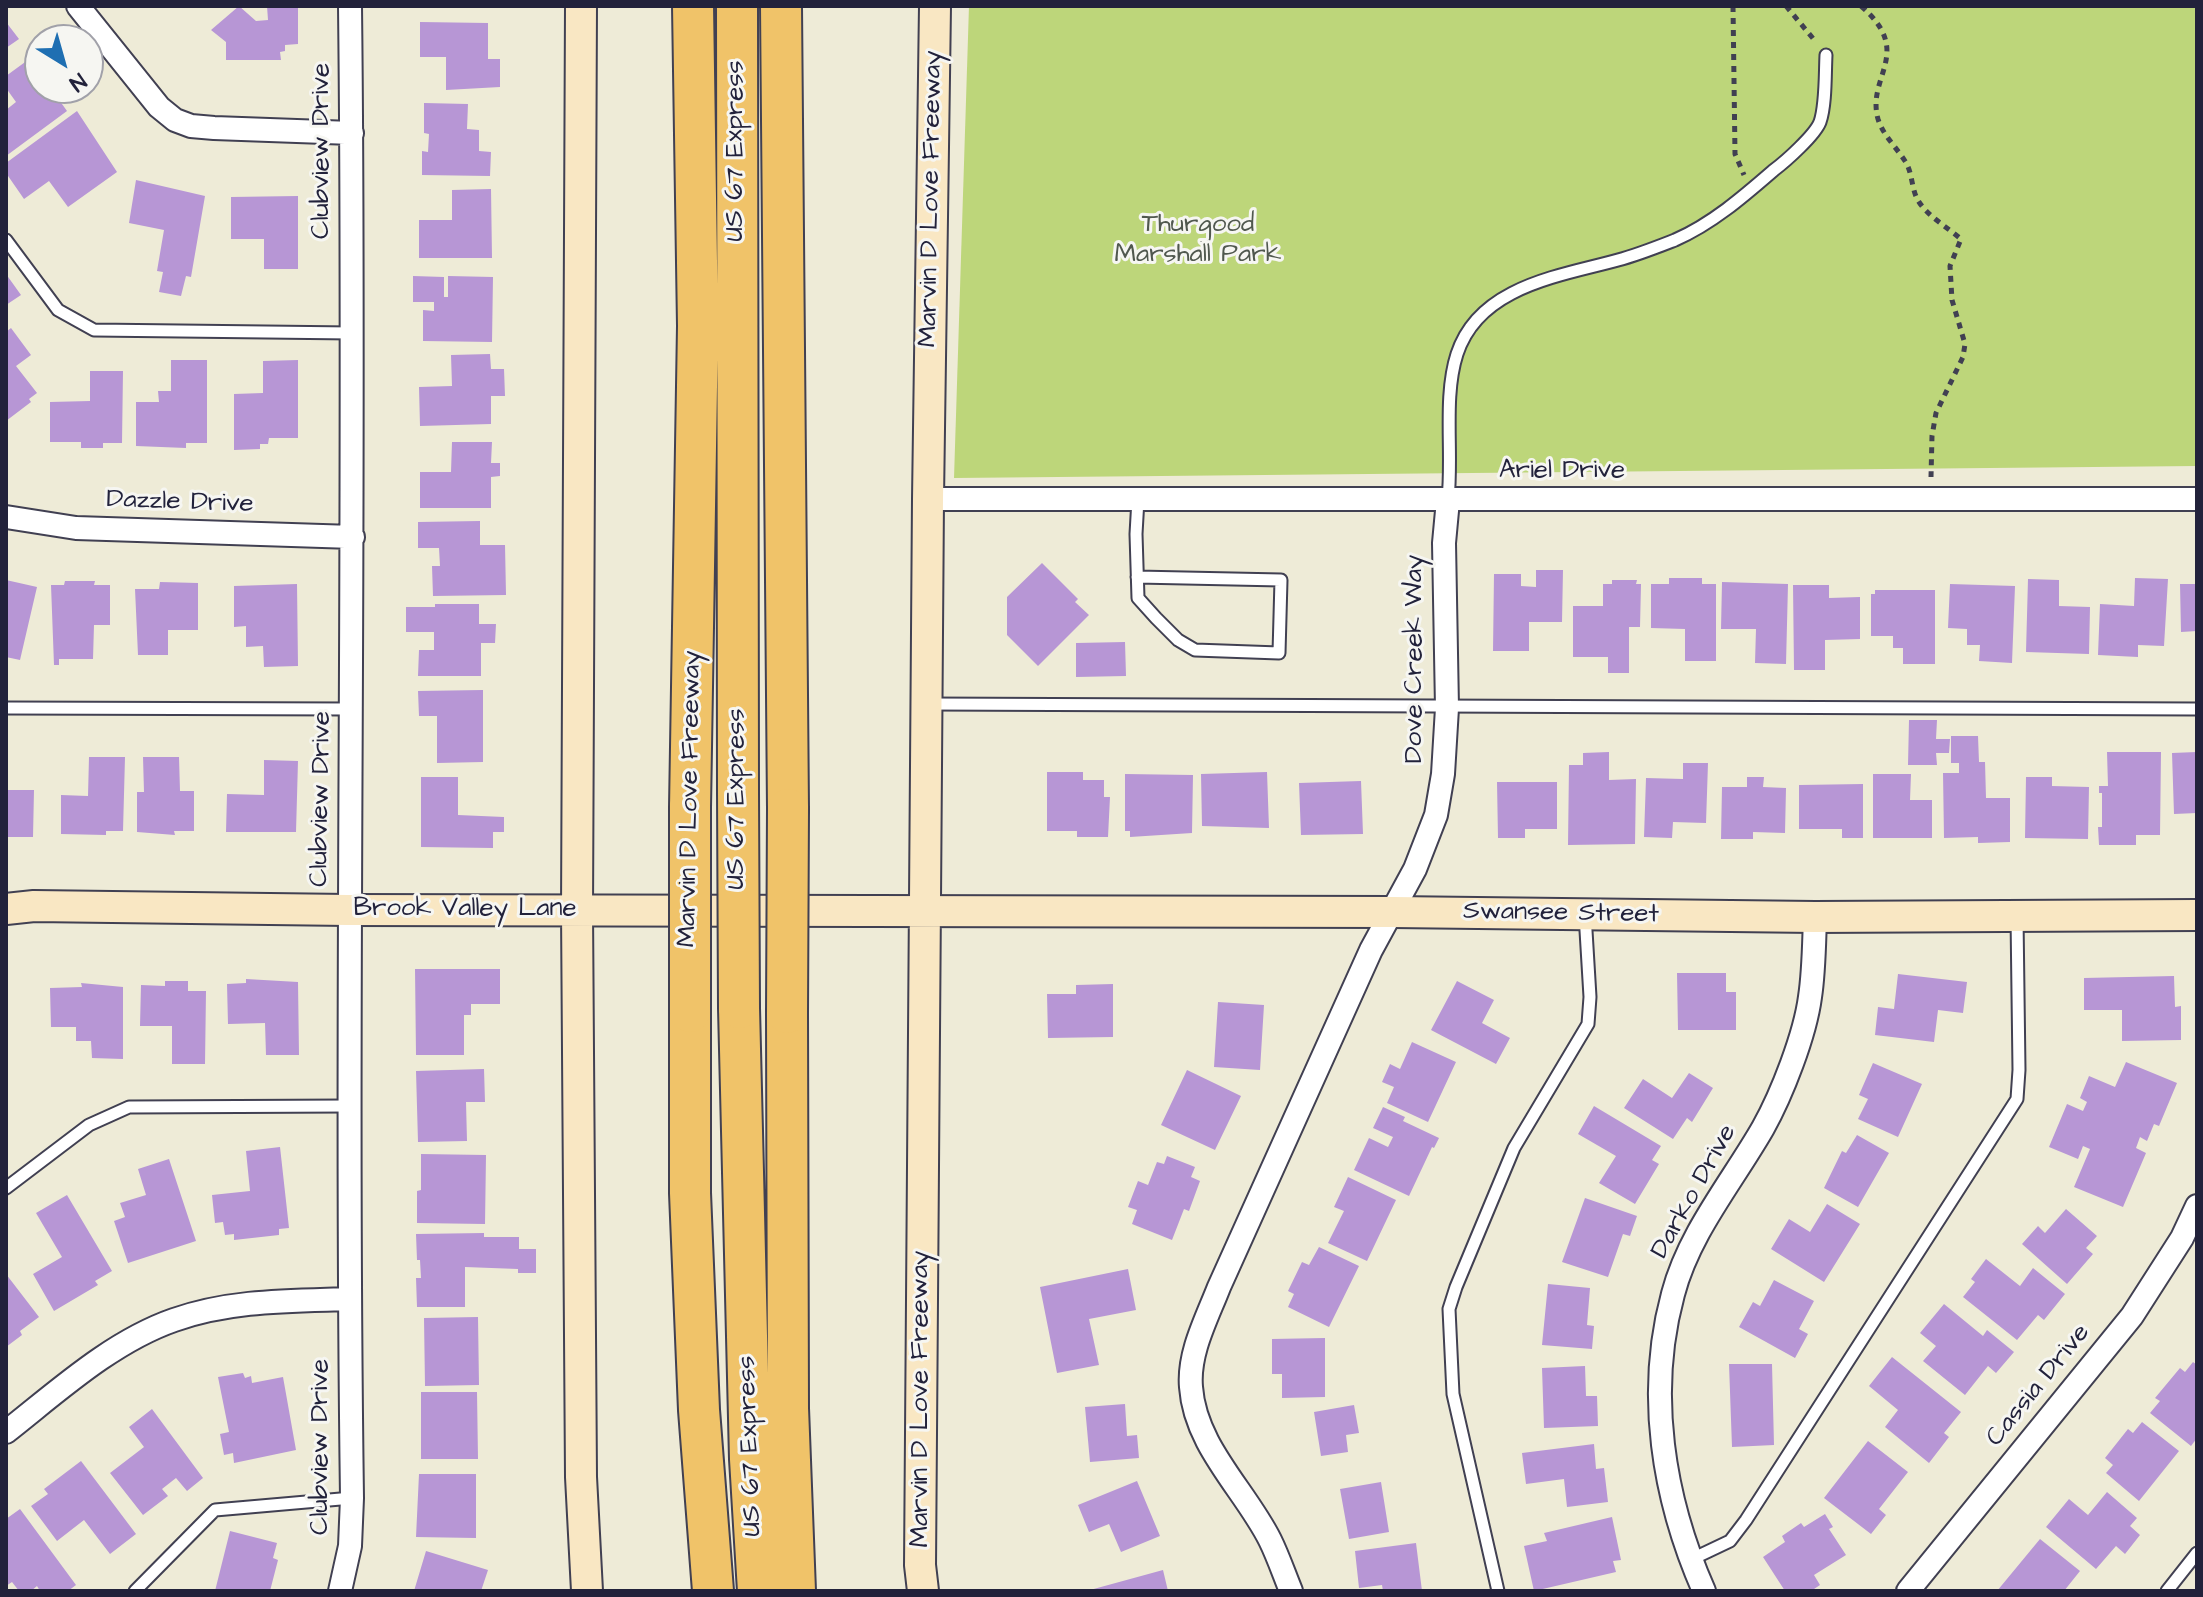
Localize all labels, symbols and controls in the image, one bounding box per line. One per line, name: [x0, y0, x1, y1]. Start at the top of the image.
north arrow: [24, 24, 104, 104]
street label: Marvin D Love Freeway: [914, 50, 950, 348]
street label: US 67 Express: [721, 60, 753, 242]
street label: Clubview Drive: [307, 63, 339, 239]
text: N: [63, 65, 92, 98]
park label: Thurgood Marshall Park: [1115, 210, 1281, 272]
street label: Ariel Drive: [1499, 456, 1625, 488]
street label: Dazzle Drive: [106, 485, 254, 521]
street label: Dove Creek Way: [1400, 555, 1432, 763]
street label: Marvin D Love Freeway: [673, 650, 709, 948]
street label: US 67 Express: [722, 708, 754, 890]
street label: Clubview Drive: [305, 711, 339, 887]
street label: Brook Valley Lane: [353, 894, 577, 926]
street label: Swansee Street: [1463, 897, 1659, 931]
street label: Darko Drive: [1645, 1120, 1745, 1264]
street label: Marvin D Love Freeway: [906, 1251, 938, 1547]
street label: Cassia Drive: [1980, 1319, 2098, 1453]
street label: US 67 Express: [732, 1355, 770, 1537]
street label: Clubview Drive: [306, 1359, 338, 1535]

